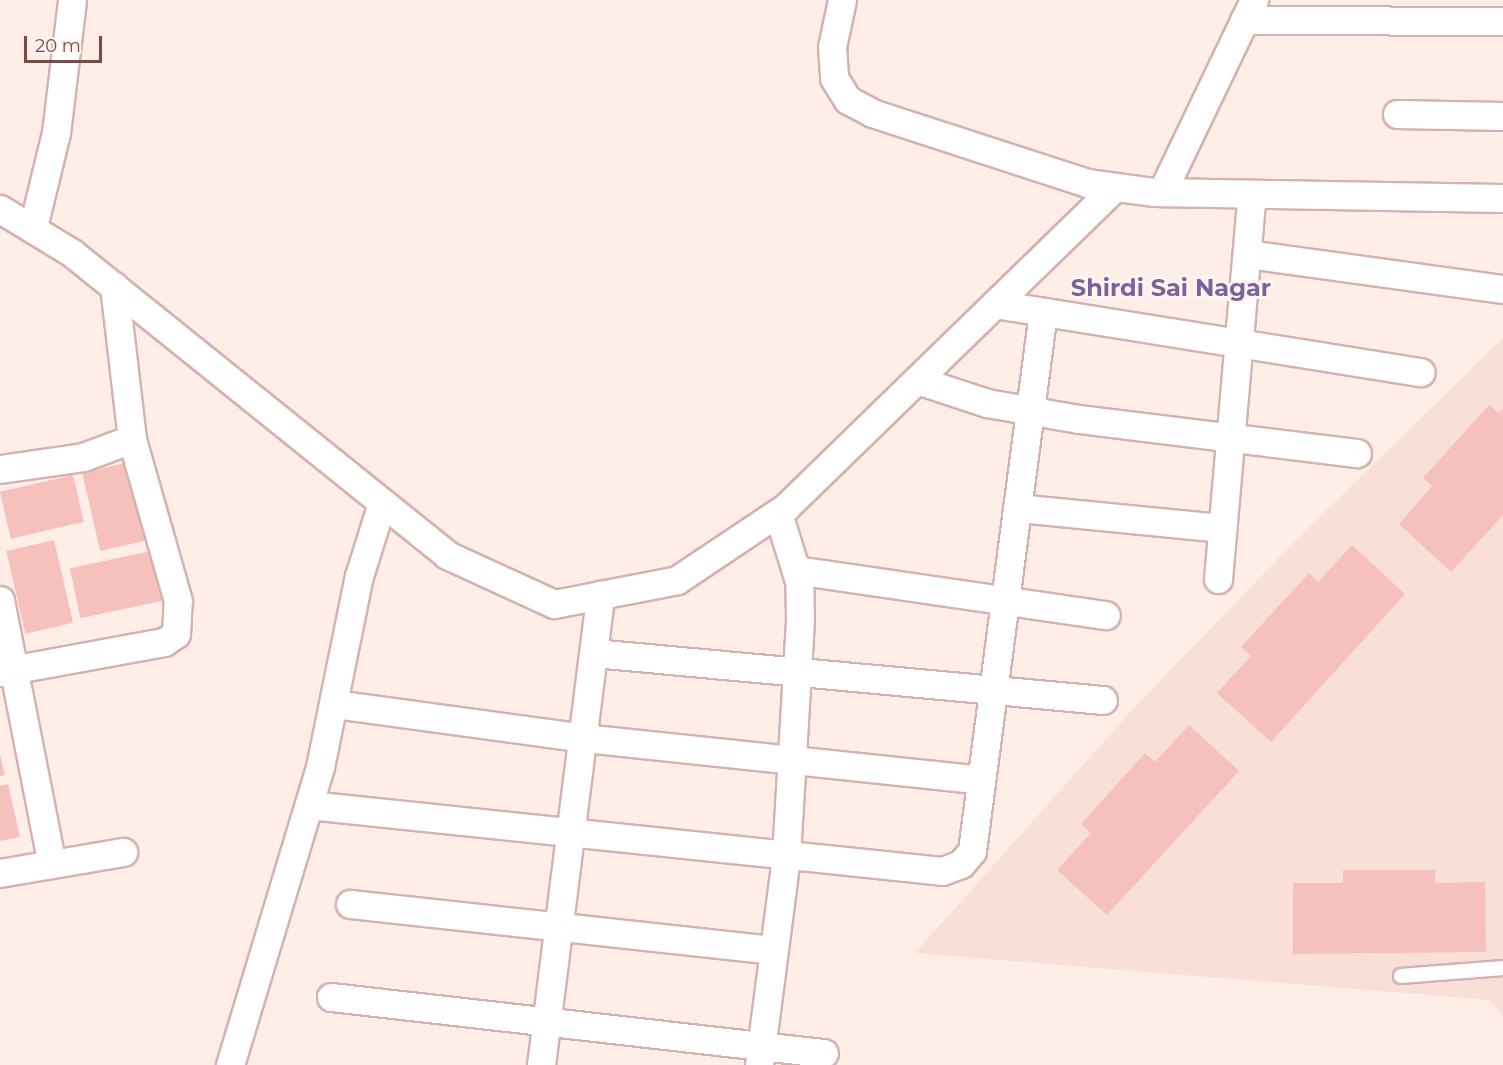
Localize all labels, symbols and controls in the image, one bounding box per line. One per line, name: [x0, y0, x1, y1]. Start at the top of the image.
scale bar: [27, 24, 105, 62]
text: 20 m: [35, 35, 81, 57]
district label: Shirdi Sai Nagar: [1071, 274, 1271, 302]

